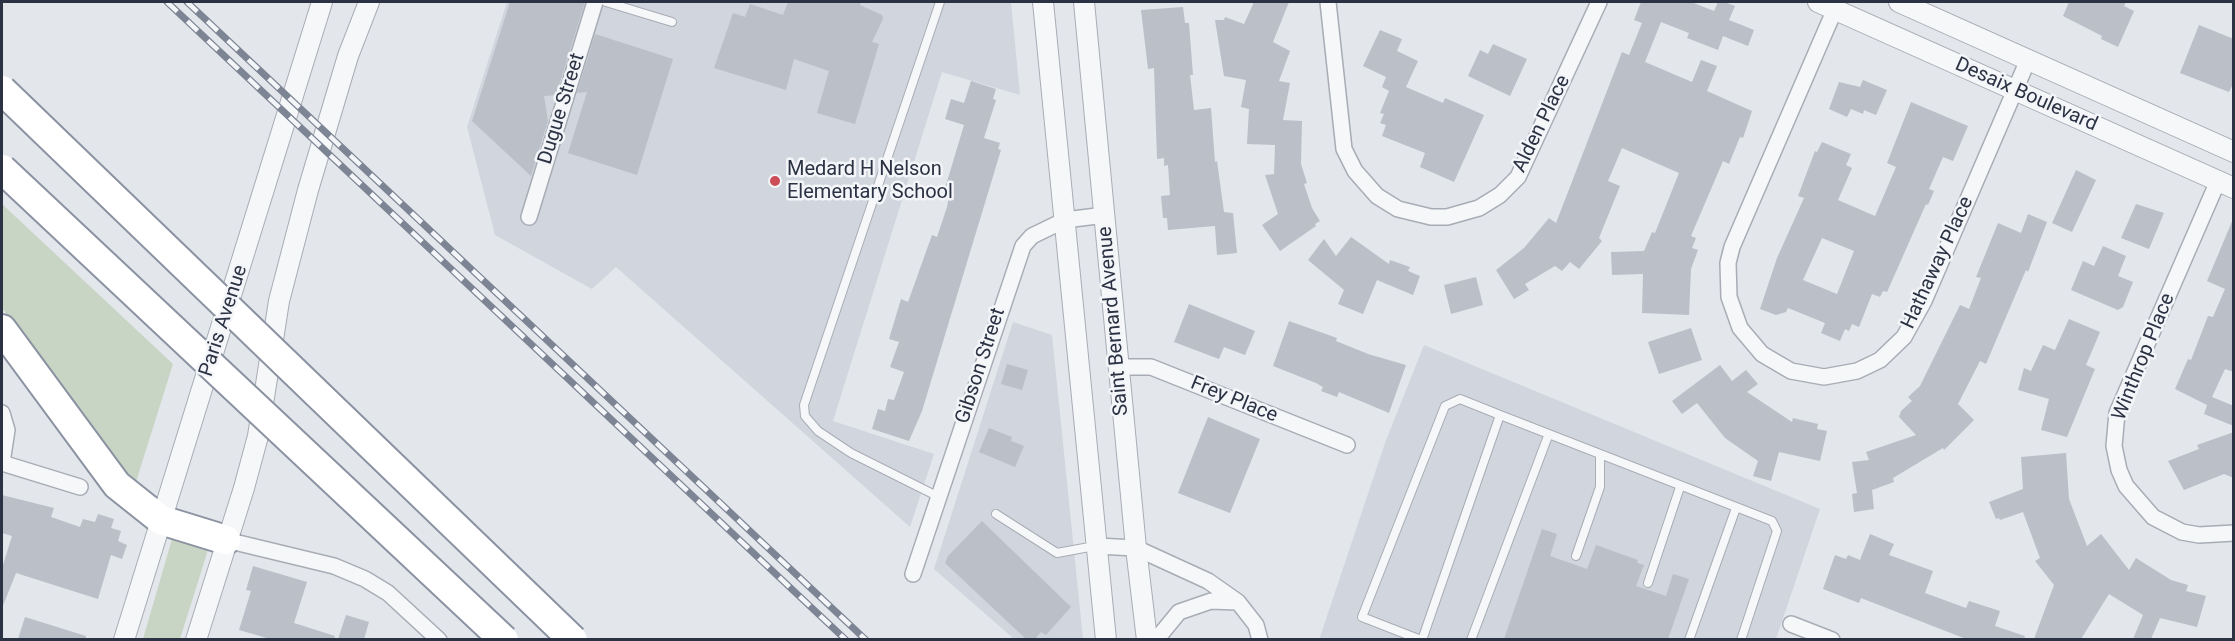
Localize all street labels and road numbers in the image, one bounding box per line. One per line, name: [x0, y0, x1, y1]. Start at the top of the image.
street label: Dugue Street: [534, 51, 590, 167]
street label: Desaix Boulevard: [1951, 53, 2101, 137]
street label: Alden Place: [1508, 71, 1576, 177]
street label: Hathaway Place: [1897, 193, 1979, 333]
street label: Saint Bernard Avenue: [1094, 225, 1134, 417]
street label: Paris Avenue: [195, 262, 253, 380]
street label: Winthrop Place: [2108, 290, 2180, 424]
street label: Gibson Street: [951, 305, 1011, 427]
street label: Frey Place: [1187, 372, 1281, 428]

